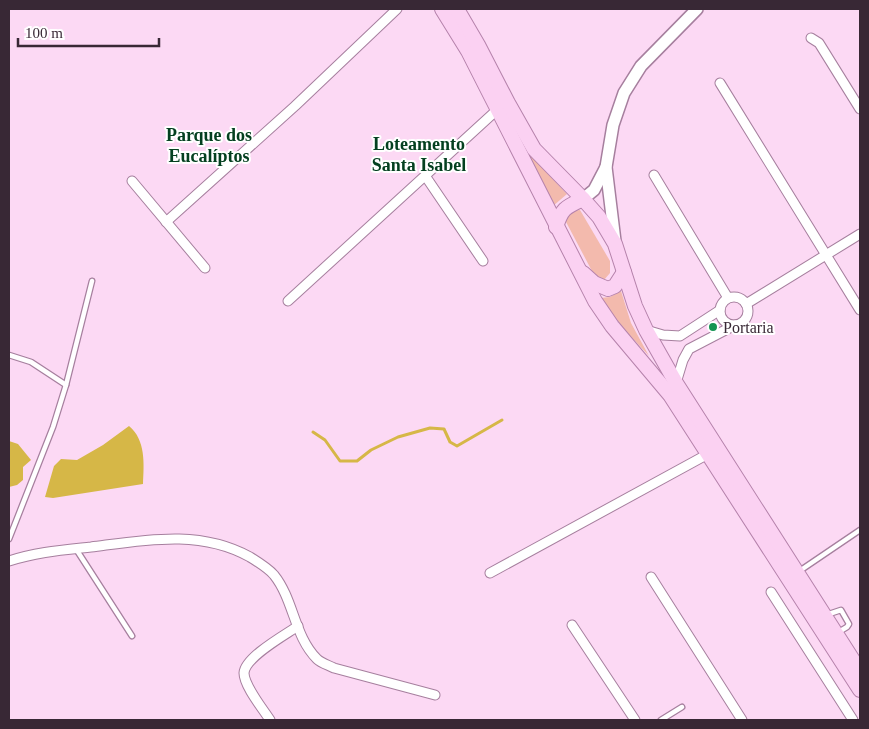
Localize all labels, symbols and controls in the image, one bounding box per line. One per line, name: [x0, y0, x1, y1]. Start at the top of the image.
scale bar: [18, 15, 159, 47]
text: 100 m: [25, 25, 63, 41]
district label: Parque dos Eucalíptos: [166, 125, 252, 166]
district label: Loteamento Santa Isabel: [372, 134, 466, 175]
place label: Portaria: [723, 319, 774, 336]
marker: Portaria: [707, 321, 719, 333]

